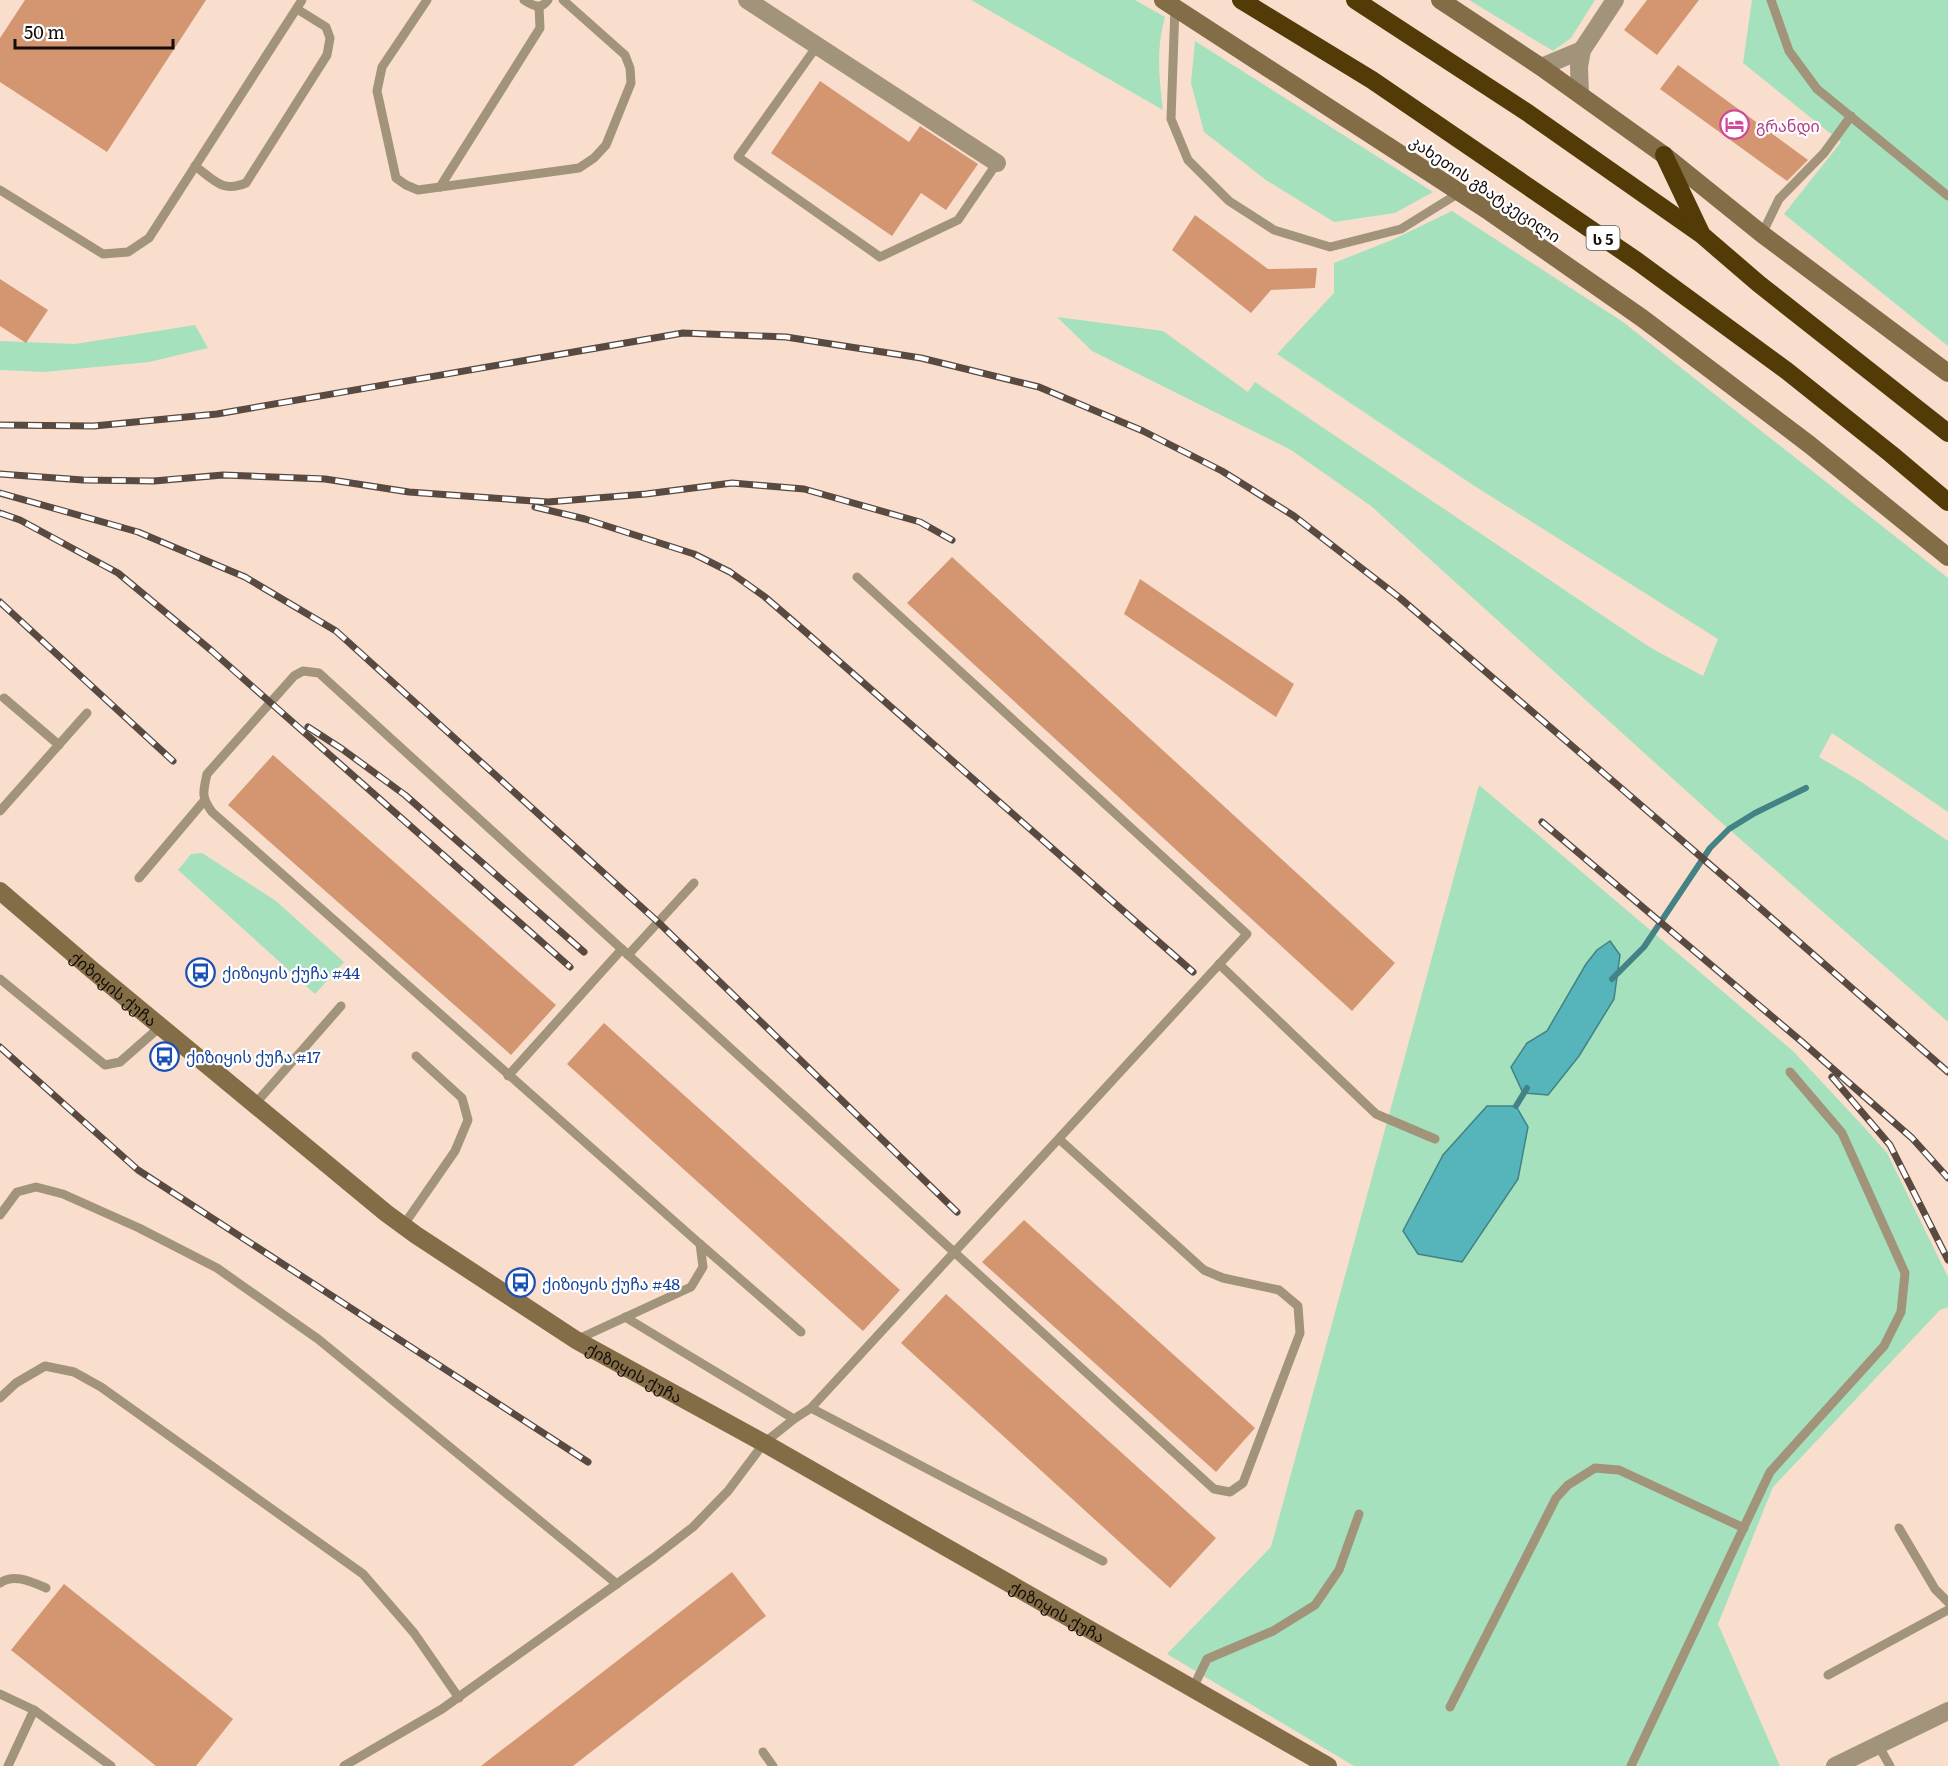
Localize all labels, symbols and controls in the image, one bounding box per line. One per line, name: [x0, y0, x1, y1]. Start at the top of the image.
scale bar: [15, 12, 172, 50]
text: 50 m: [24, 18, 65, 45]
hotel icon: გრანდი: [1719, 109, 1751, 141]
place label: გრანდი: [1756, 113, 1820, 137]
street label: კახეთის გზატკეცილი: [1406, 128, 1566, 248]
road number: ს 5: [1586, 226, 1620, 250]
street label: ქიზიყის ქუჩა: [66, 945, 163, 1031]
bus stop icon: ქიზიყის ქუჩა #44: [185, 956, 217, 988]
place label: ქიზიყის ქუჩა #44: [222, 960, 360, 984]
bus stop icon: ქიზიყის ქუჩა #17: [149, 1040, 181, 1072]
place label: ქიზიყის ქუჩა #17: [186, 1044, 321, 1068]
bus stop icon: ქიზიყის ქუჩა #48: [505, 1267, 537, 1299]
place label: ქიზიყის ქუჩა #48: [542, 1271, 680, 1295]
street label: ქიზიყის ქუჩა: [582, 1336, 687, 1408]
street label: ქიზიყის ქუჩა: [1005, 1574, 1110, 1648]

